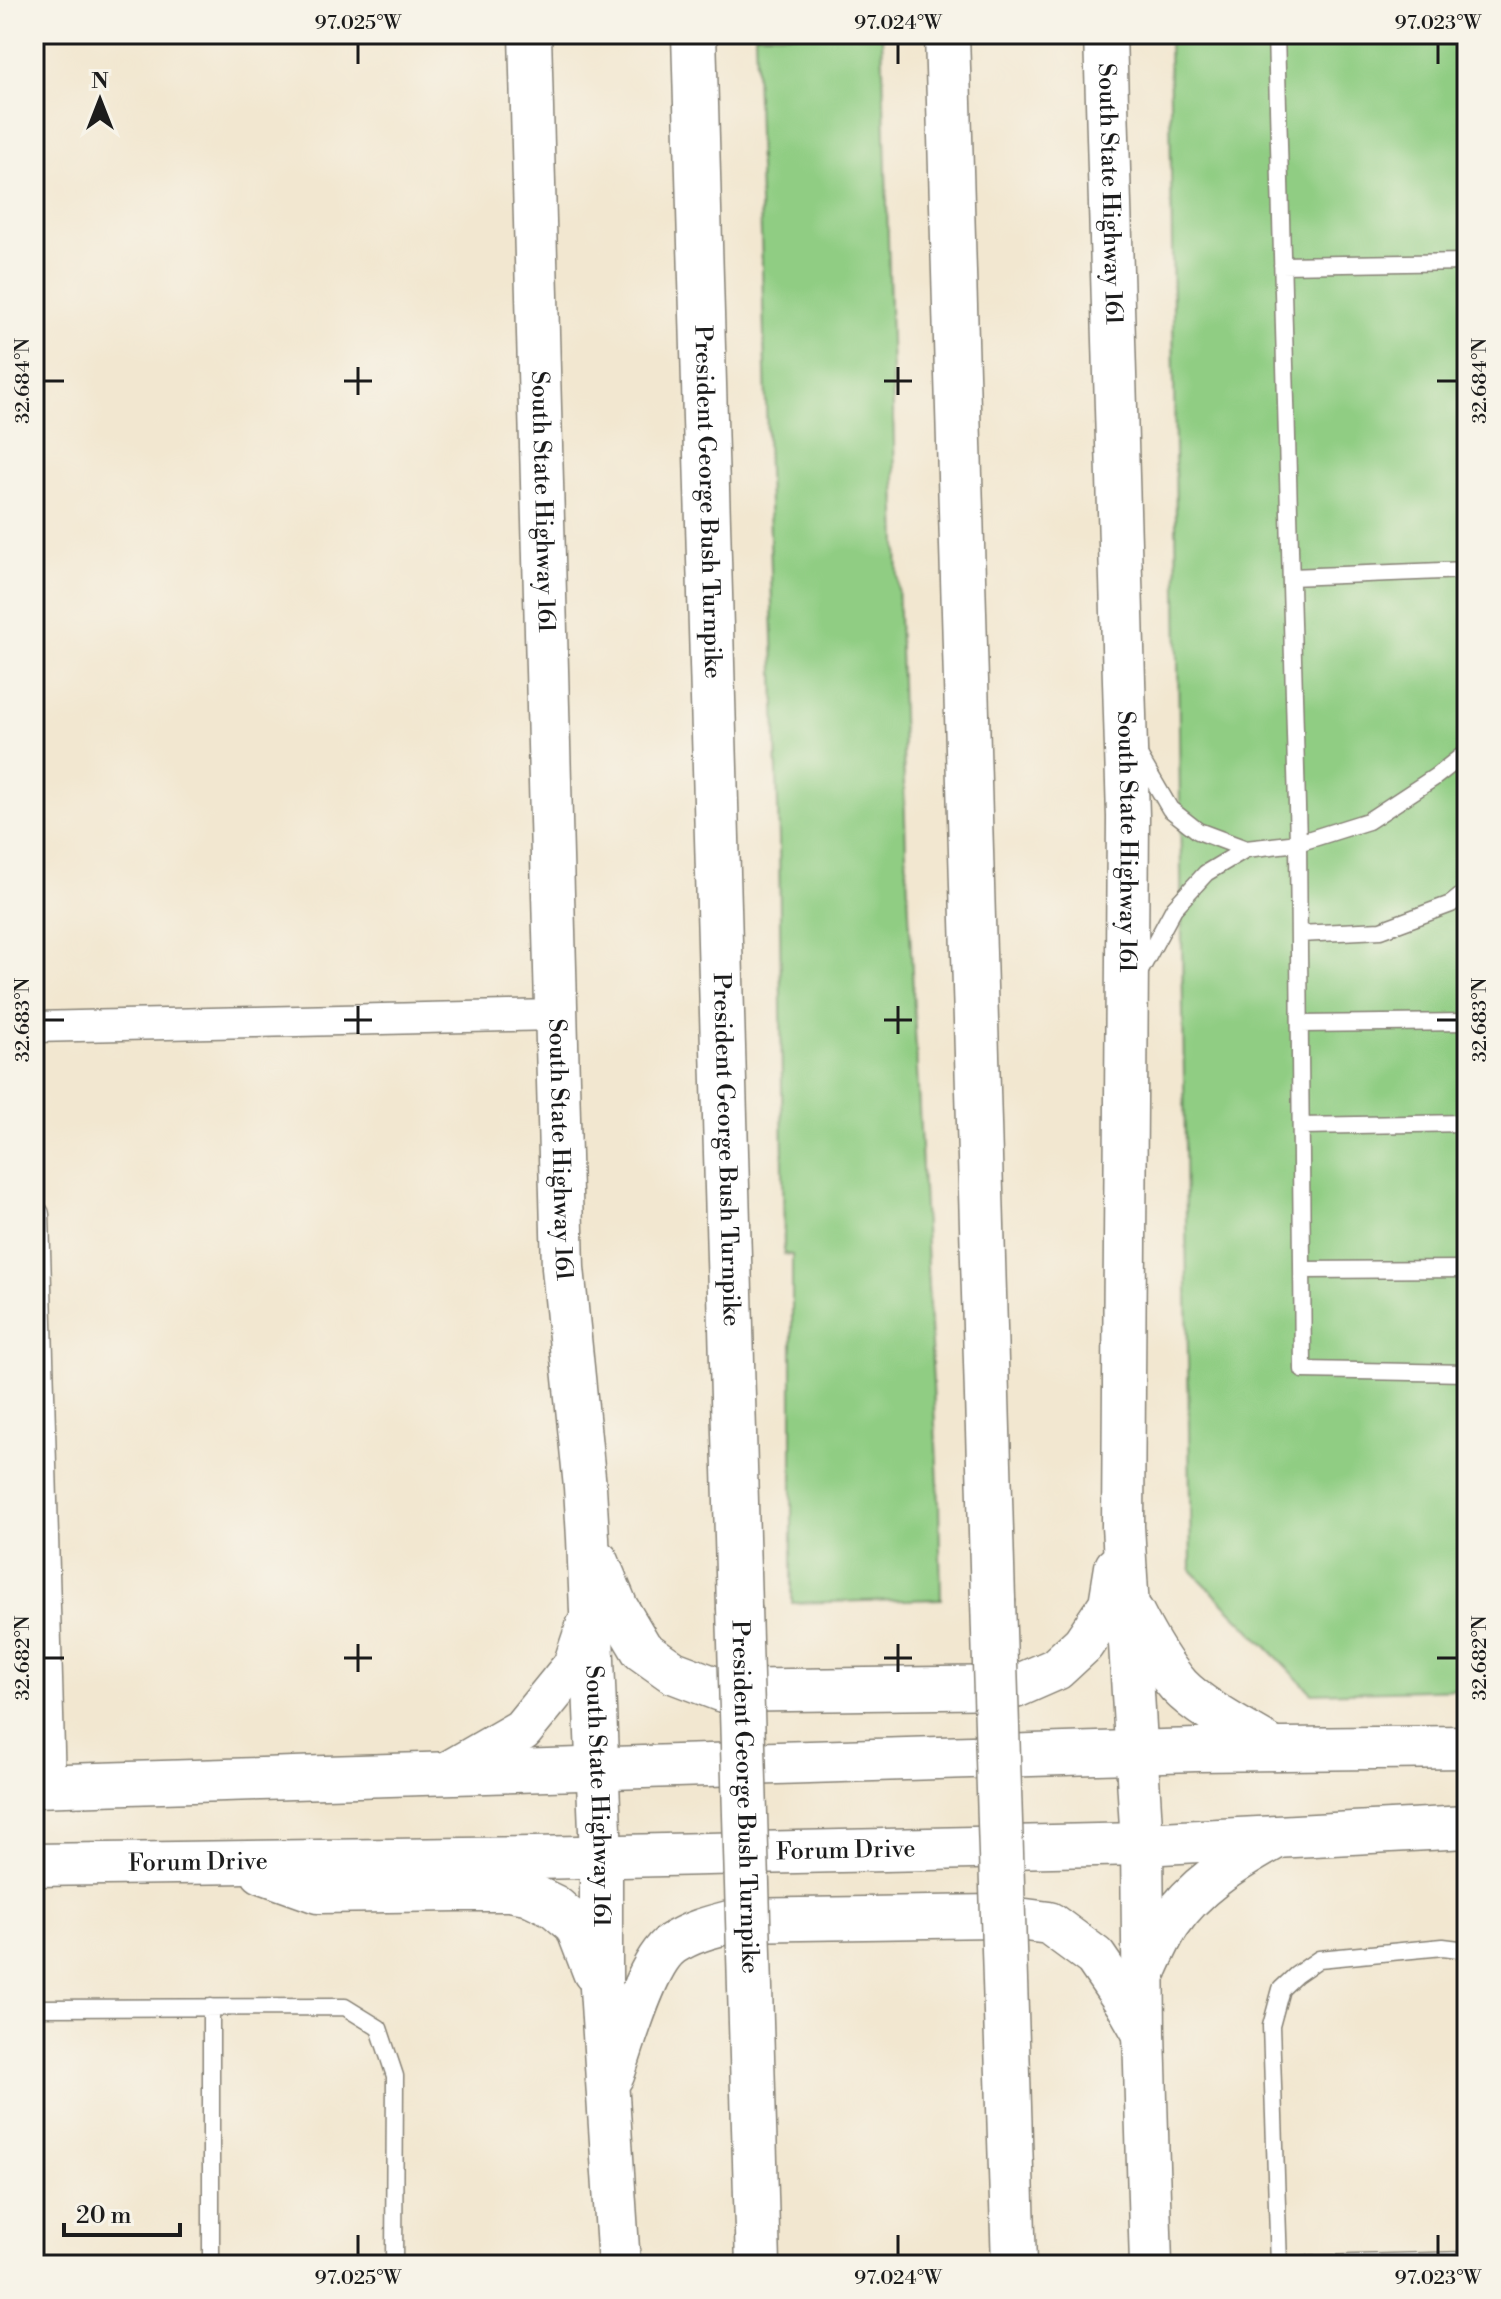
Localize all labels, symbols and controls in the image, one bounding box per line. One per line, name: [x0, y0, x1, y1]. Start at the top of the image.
text: 97.025°W: [315, 11, 402, 36]
text: 97.024°W: [854, 11, 943, 36]
text: 97.023°W: [1395, 11, 1482, 36]
north arrow: [60, 60, 140, 140]
street label: South State Highway 161: [1091, 63, 1129, 326]
text: N: [91, 68, 109, 95]
street label: President George Bush Turnpike: [687, 325, 727, 679]
text: 32.684°N: [11, 338, 36, 424]
text: 32.684°N: [1468, 338, 1493, 424]
street label: South State Highway 161: [524, 370, 561, 634]
street label: South State Highway 161: [1110, 710, 1143, 973]
street label: President George Bush Turnpike: [706, 972, 746, 1327]
text: 32.683°N: [11, 978, 36, 1062]
text: 32.683°N: [1468, 978, 1493, 1062]
street label: South State Highway 161: [541, 1018, 579, 1283]
text: 32.682°N: [11, 1615, 36, 1700]
text: 32.682°N: [1468, 1615, 1493, 1700]
street label: President George Bush Turnpike: [724, 1620, 765, 1974]
street label: South State Highway 161: [578, 1665, 616, 1928]
street label: Forum Drive: [776, 1834, 916, 1867]
street label: Forum Drive: [128, 1847, 268, 1879]
scale bar: [64, 2187, 180, 2237]
text: 20 m: [76, 2201, 132, 2231]
text: 97.025°W: [315, 2266, 402, 2291]
text: 97.024°W: [854, 2266, 943, 2291]
text: 97.023°W: [1395, 2266, 1482, 2291]

